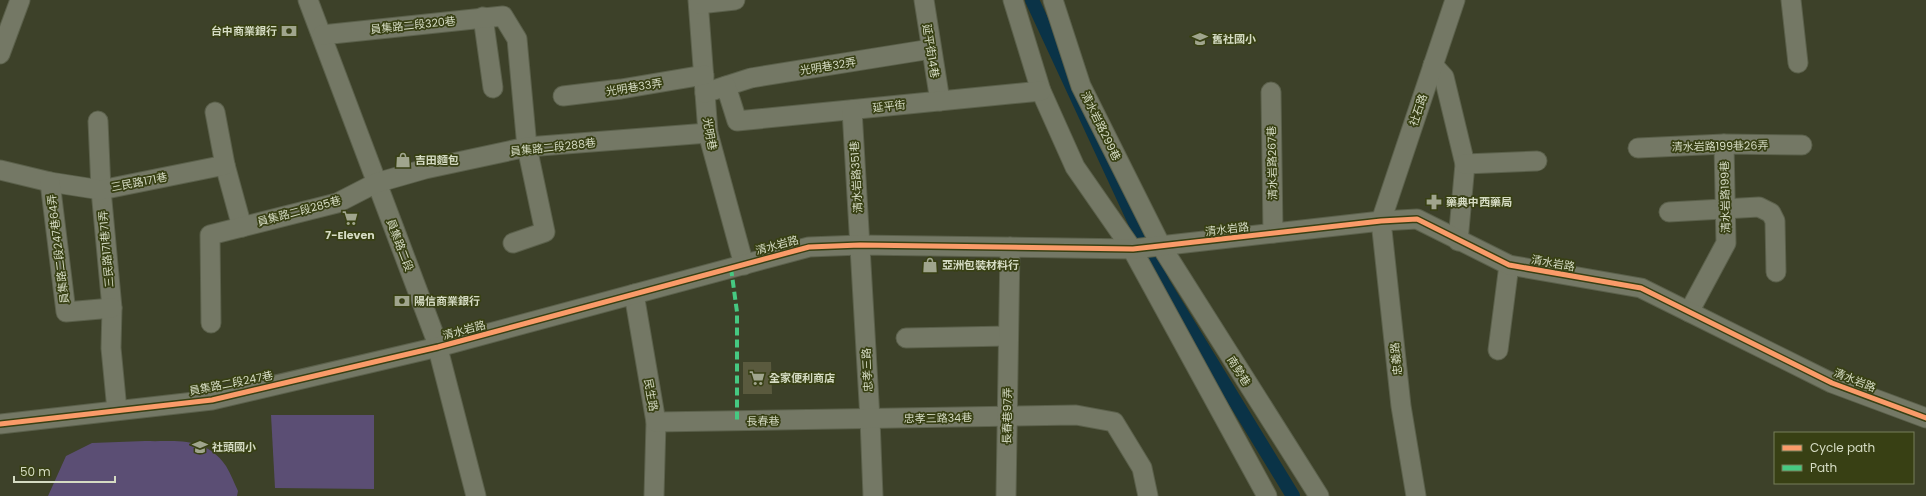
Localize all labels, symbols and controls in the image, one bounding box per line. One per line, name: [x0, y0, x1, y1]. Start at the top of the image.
street label: 員集路二段320巷: [370, 13, 456, 37]
bank icon: 台中商業銀行: [280, 22, 298, 40]
place label: 台中商業銀行: [211, 23, 277, 39]
street label: 延平街14巷: [919, 23, 943, 79]
school or university icon: 舊社國小: [1191, 30, 1209, 48]
place label: 舊社國小: [1212, 31, 1256, 47]
street label: 光明巷32弄: [799, 54, 857, 78]
street label: 光明巷33弄: [605, 75, 663, 99]
street label: 清水岩路299巷: [1077, 89, 1125, 163]
street label: 社石路: [1405, 92, 1431, 128]
street label: 延平街: [872, 96, 906, 116]
street label: 光明巷: [699, 116, 721, 152]
street label: 清水岩路267巷: [1263, 126, 1281, 200]
street label: 員集路二段288巷: [509, 135, 597, 159]
street label: 清水岩路199巷26弄: [1672, 137, 1768, 155]
street label: 清水岩路351巷: [846, 141, 866, 213]
shop icon: 吉田麵包: [394, 151, 412, 169]
place label: 吉田麵包: [415, 152, 459, 168]
street label: 清水岩路199巷: [1716, 161, 1734, 233]
street label: 三民路171巷: [109, 169, 169, 195]
street label: 員集路二段285巷: [255, 192, 343, 230]
street label: 員集路二段247巷64弄: [43, 193, 73, 305]
pharmacy icon: 藥典中西藥局: [1425, 193, 1443, 211]
place label: 藥典中西藥局: [1446, 194, 1512, 210]
supermarket icon: 7-Eleven: [341, 209, 359, 227]
street label: 三民路171巷71弄: [95, 210, 117, 288]
street label: 員集路二段: [383, 216, 417, 274]
street label: 清水岩路: [1204, 218, 1250, 240]
place label: 7-Eleven: [325, 227, 375, 243]
street label: 清水岩路: [754, 232, 800, 258]
street label: 清水岩路: [1530, 251, 1576, 275]
shop icon: 亞洲包裝材料行: [921, 256, 939, 274]
place label: 亞洲包裝材料行: [942, 257, 1019, 273]
bank icon: 陽信商業銀行: [393, 292, 411, 310]
place label: 陽信商業銀行: [414, 293, 480, 309]
street label: 清水岩路: [441, 317, 487, 343]
street label: 忠義路: [1386, 342, 1406, 376]
street label: 忠孝三路: [858, 348, 876, 392]
street label: 南勢巷: [1223, 353, 1255, 389]
street label: 清水岩路: [1832, 364, 1878, 396]
street label: 員集路二段247巷: [188, 367, 274, 399]
supermarket icon: 全家便利商店: [748, 369, 766, 387]
place label: 全家便利商店: [769, 370, 835, 386]
street label: 民生路: [640, 377, 662, 413]
street label: 長春巷97弄: [999, 387, 1015, 445]
street label: 忠孝三路34巷: [904, 409, 972, 427]
street label: 長春巷: [746, 413, 780, 429]
legend: [1774, 432, 1914, 484]
school or university icon: 社頭國小: [191, 438, 209, 456]
place label: 社頭國小: [212, 439, 256, 455]
text: Cycle path: [1810, 439, 1875, 456]
scale bar: [14, 458, 115, 484]
text: Path: [1810, 459, 1837, 476]
text: 50 m: [20, 463, 51, 480]

